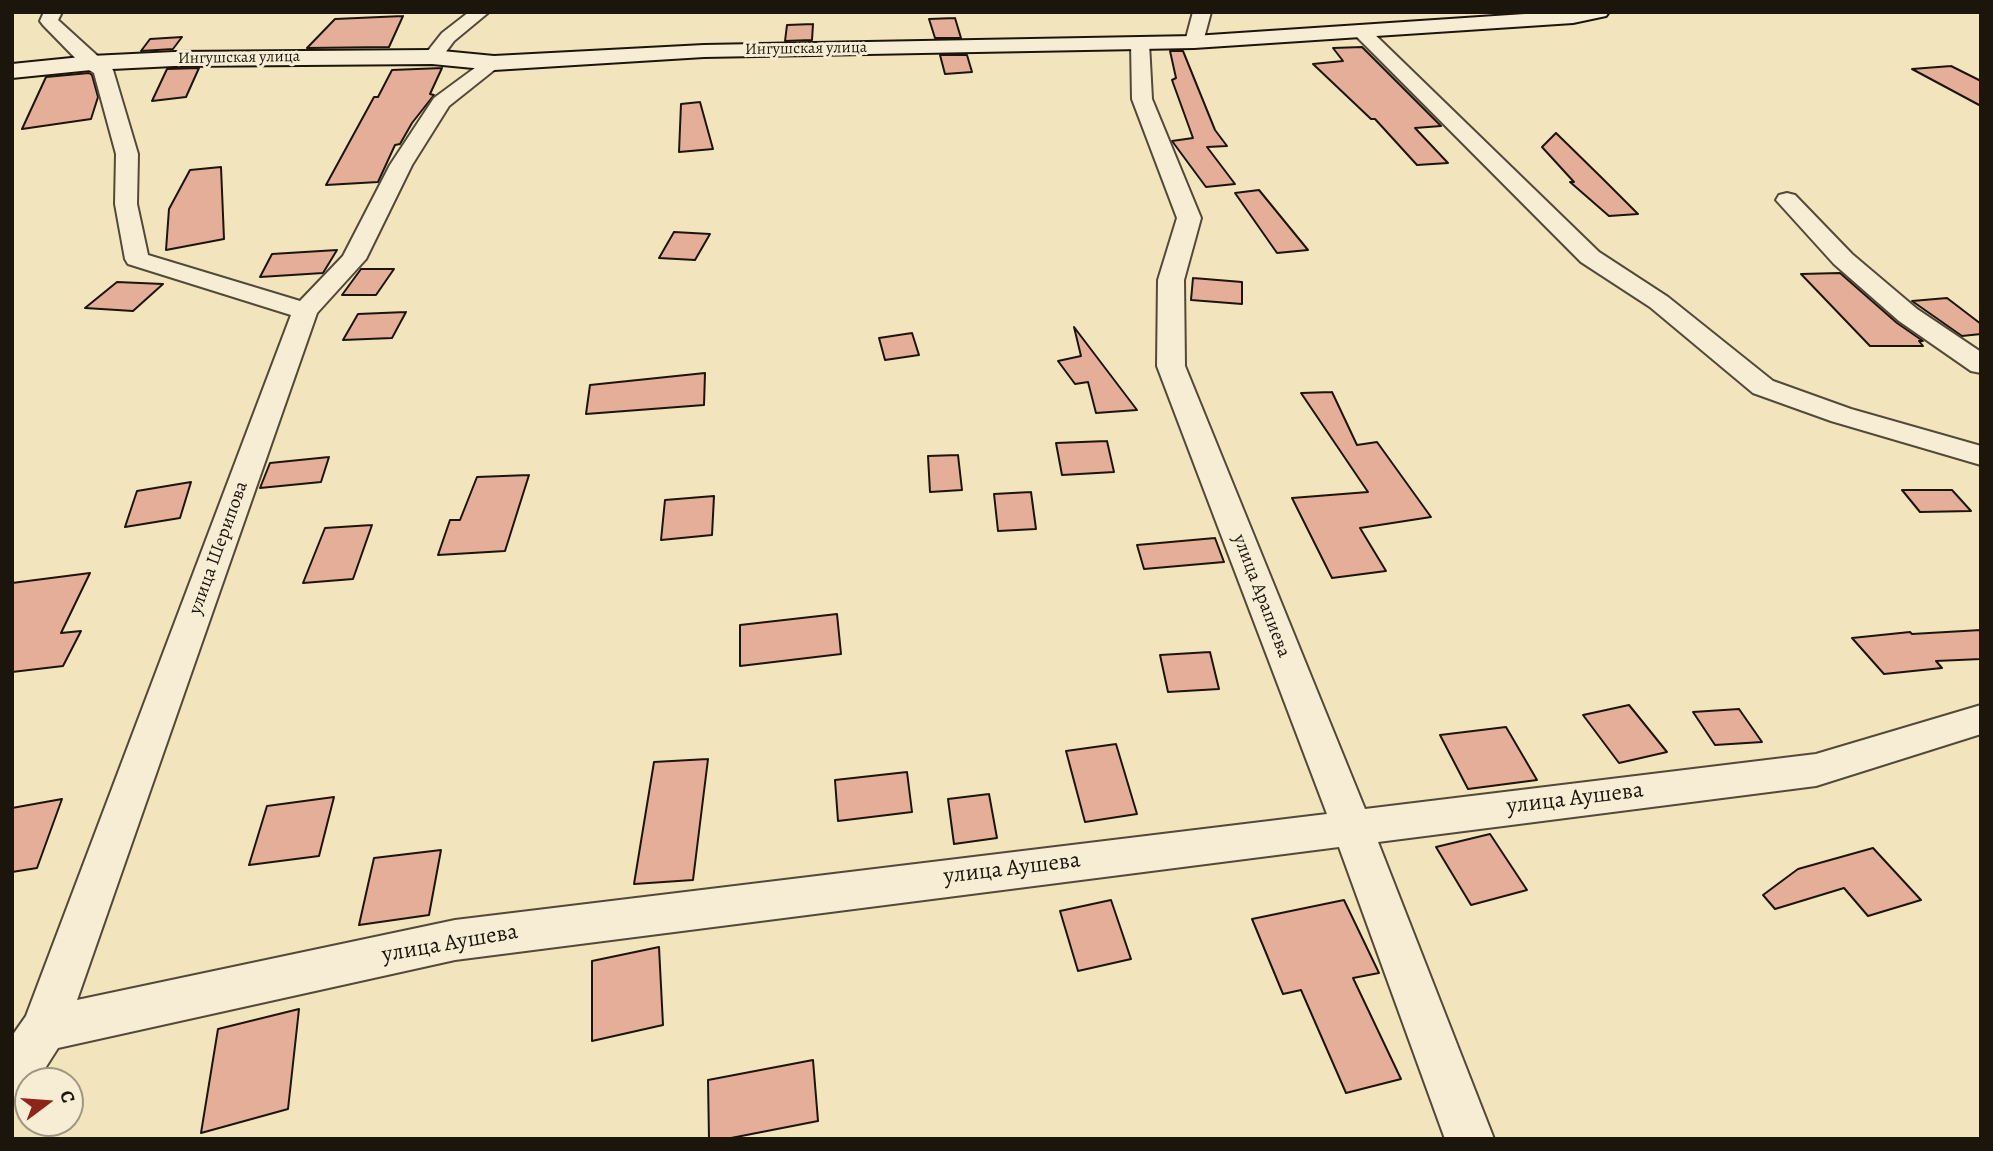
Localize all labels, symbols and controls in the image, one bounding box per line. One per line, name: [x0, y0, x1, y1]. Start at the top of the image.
street label: Ингушская улица: [745, 38, 867, 60]
street label: Ингушская улица: [178, 47, 300, 69]
street label: улица Шерипова: [184, 478, 254, 618]
street label: улица Арапиева: [1227, 531, 1295, 661]
street label: улица Аушева: [1505, 777, 1645, 821]
street label: улица Аушева: [942, 847, 1082, 891]
street label: улица Аушева: [380, 918, 520, 970]
north arrow: [14, 1067, 84, 1137]
text: С: [53, 1088, 81, 1106]

